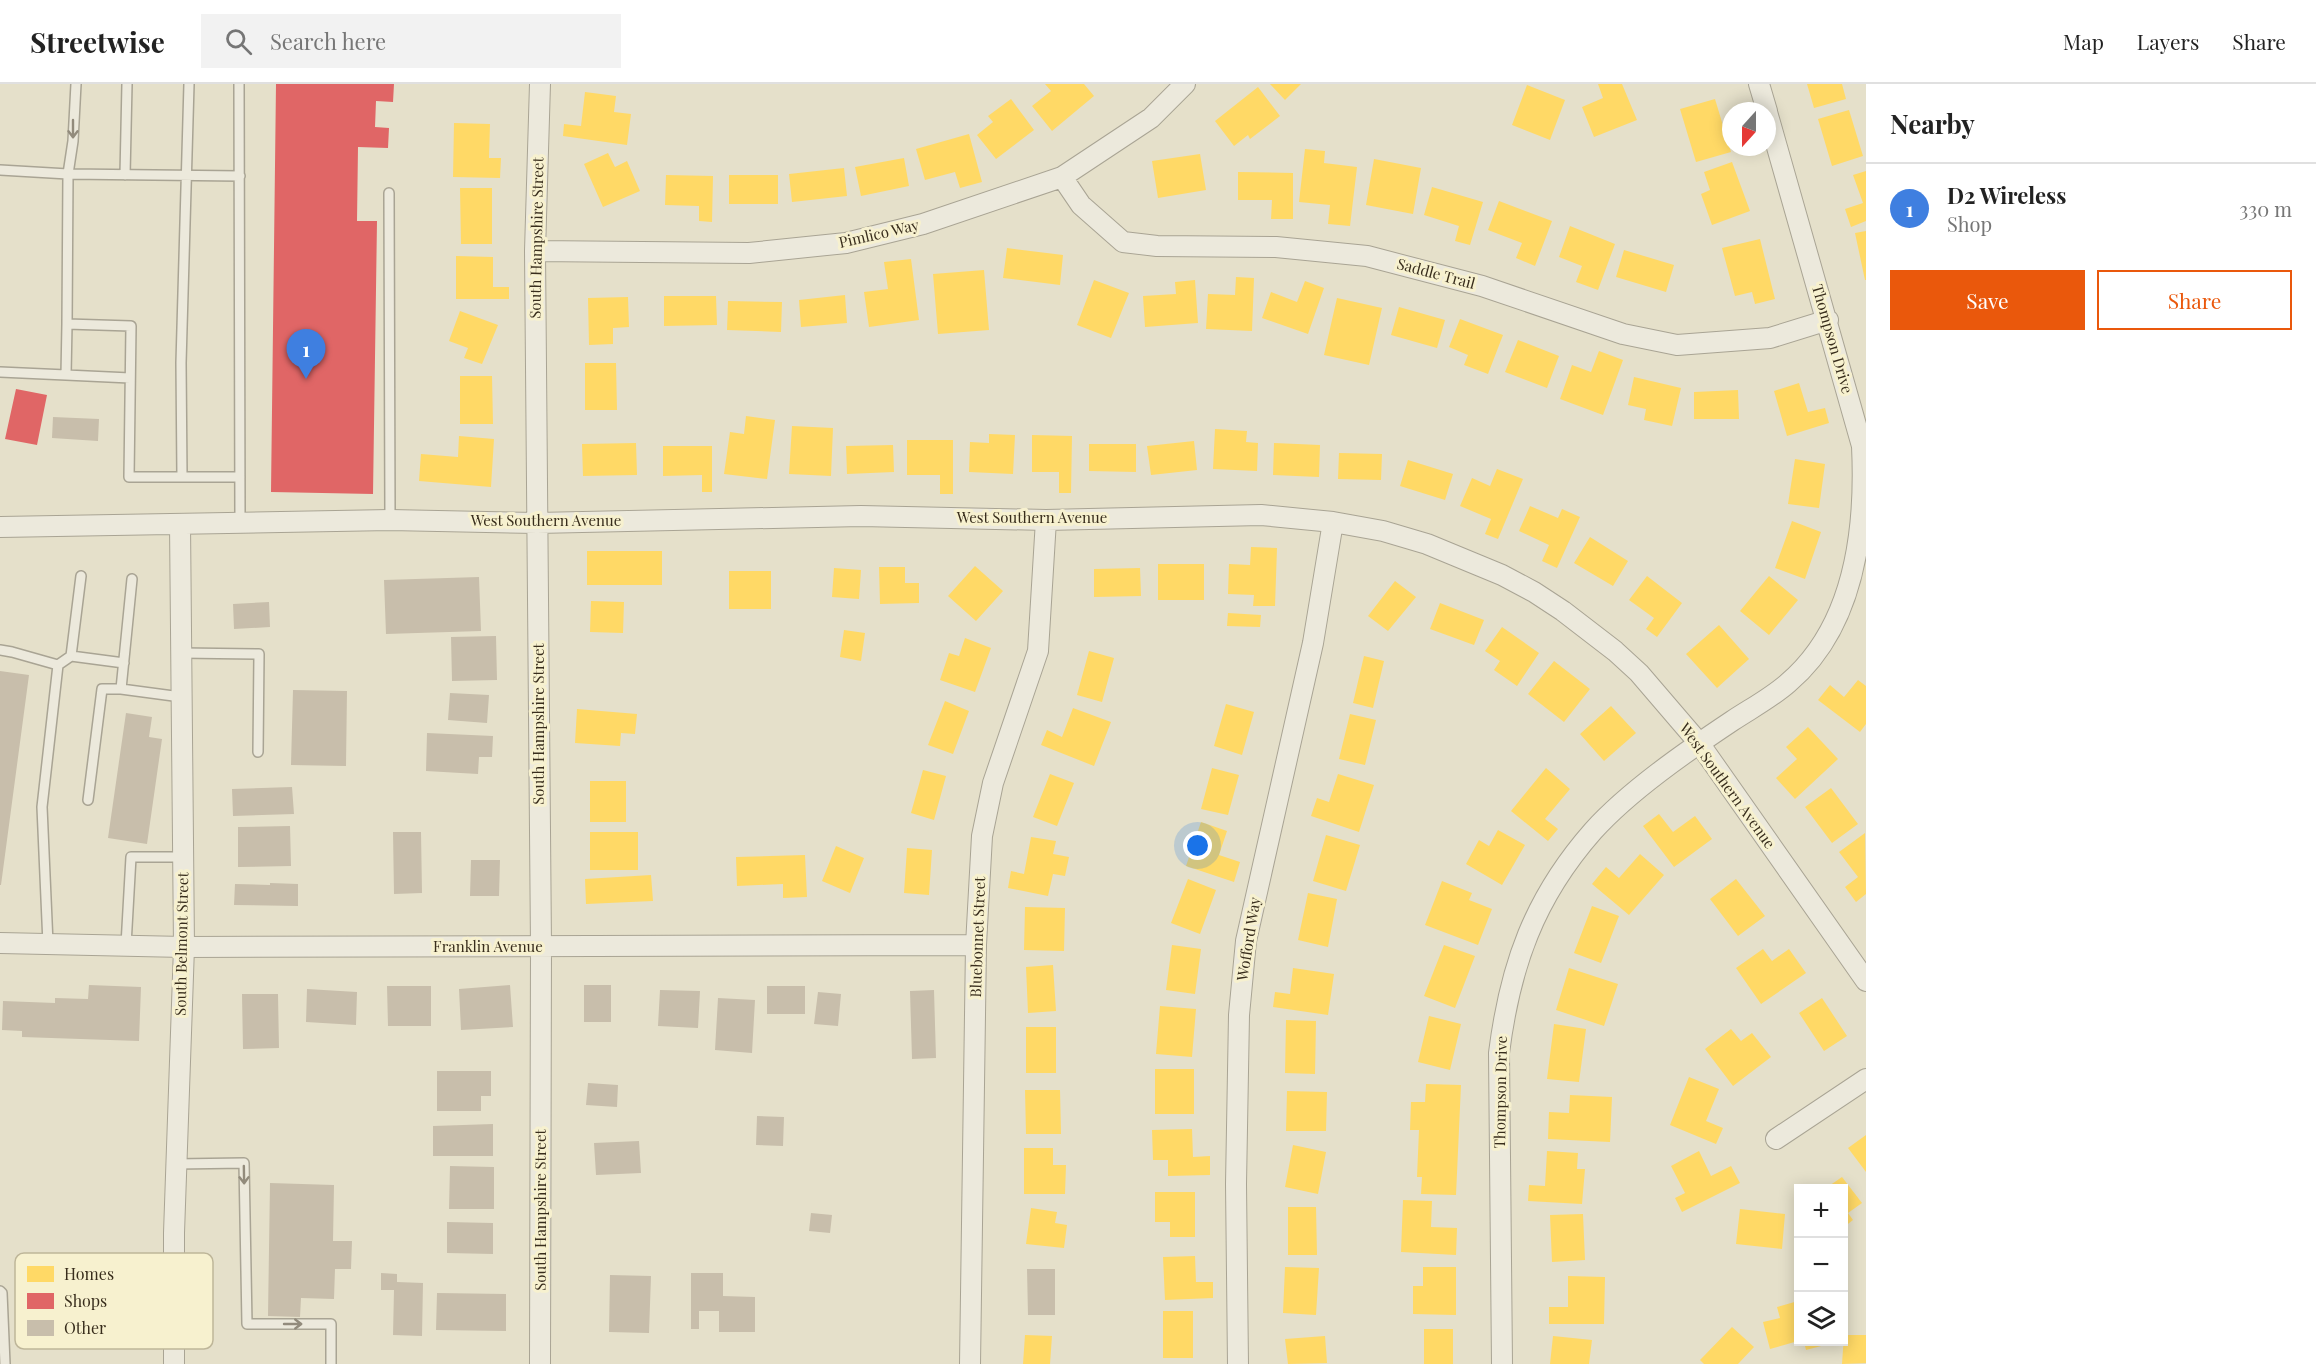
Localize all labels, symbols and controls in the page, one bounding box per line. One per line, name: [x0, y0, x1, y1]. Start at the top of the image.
search box: [201, 14, 621, 68]
text: Streetwise: [30, 23, 165, 60]
icon: search: [222, 25, 255, 58]
text: Search here: [270, 26, 386, 56]
text: Map: [2063, 27, 2104, 55]
text: Layers: [2137, 27, 2199, 55]
text: Share: [2232, 27, 2286, 55]
north arrow: [1722, 102, 1776, 156]
text: Nearby: [1890, 106, 1975, 141]
one-way arrow: [67, 119, 79, 139]
street label: South Hampshire Street: [525, 156, 547, 319]
text: D2 Wireless: [1947, 180, 2066, 210]
text: 1: [1906, 195, 1913, 222]
text: 330 m: [2239, 195, 2292, 222]
text: Shop: [1947, 210, 1992, 237]
street label: Pimlico Way: [837, 214, 921, 252]
street label: Saddle Trail: [1395, 253, 1478, 293]
button: Save: [1890, 270, 2085, 330]
button: Share: [2097, 270, 2292, 330]
street label: Thompson Drive: [1808, 282, 1858, 396]
pin: 1: [286, 330, 326, 379]
street label: West Southern Avenue: [956, 507, 1107, 527]
street label: West Southern Avenue: [470, 510, 621, 530]
street label: South Hampshire Street: [528, 643, 548, 805]
street label: West Southern Avenue: [1675, 718, 1780, 852]
your location: [1183, 831, 1212, 860]
street label: South Belmont Street: [170, 871, 192, 1016]
street label: Bluebonnet Street: [965, 875, 989, 998]
street label: Wofford Way: [1231, 895, 1265, 983]
street label: Franklin Avenue: [433, 936, 543, 956]
street label: Thompson Drive: [1489, 1036, 1511, 1148]
street label: South Hampshire Street: [530, 1129, 550, 1291]
one-way arrow: [238, 1165, 250, 1185]
map controls: [1794, 1184, 1848, 1346]
button: +: [1794, 1184, 1848, 1238]
button: −: [1794, 1238, 1848, 1292]
legend: [15, 1253, 213, 1349]
text: Homes: [64, 1263, 114, 1284]
text: Shops: [64, 1290, 107, 1311]
button: layers: [1794, 1292, 1848, 1346]
text: Other: [64, 1317, 106, 1338]
one-way arrow: [282, 1318, 302, 1330]

